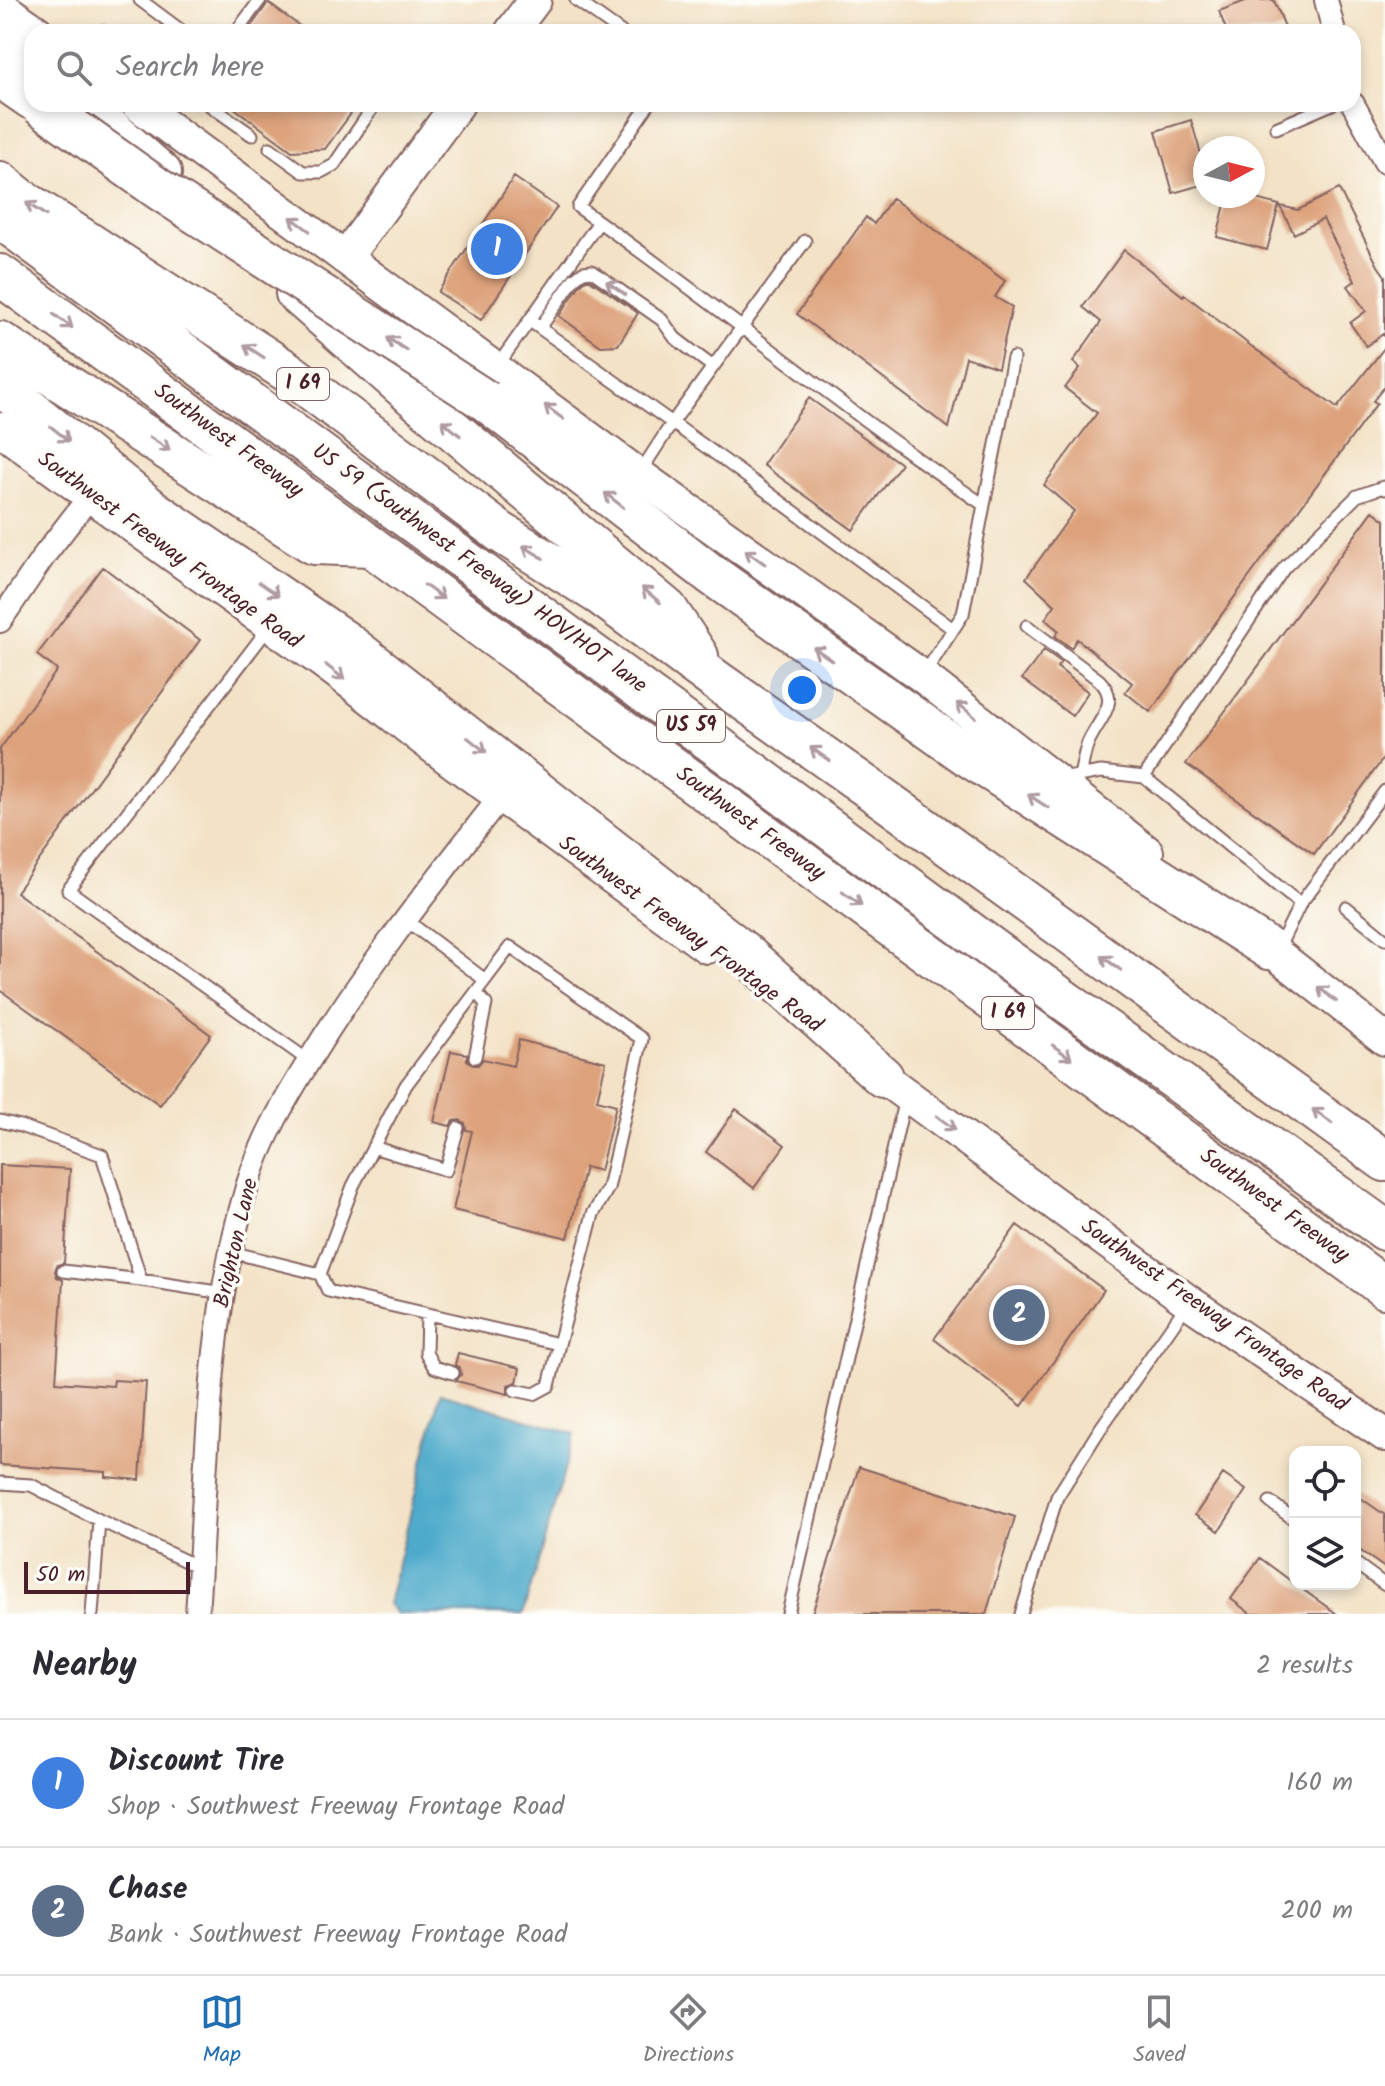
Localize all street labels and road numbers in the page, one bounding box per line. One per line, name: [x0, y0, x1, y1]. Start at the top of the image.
road number: I 69: [277, 368, 329, 400]
street label: Southwest Freeway: [146, 375, 311, 508]
street label: US 59 (Southwest Freeway) HOV/HOT lane: [304, 435, 654, 703]
street label: Southwest Freeway Frontage Road: [30, 443, 309, 660]
road number: US 59: [657, 710, 725, 742]
street label: Southwest Freeway: [668, 758, 833, 891]
street label: Southwest Freeway Frontage Road: [551, 827, 830, 1044]
road number: I 69: [982, 997, 1034, 1029]
street label: Southwest Freeway: [1192, 1140, 1357, 1273]
street label: Brighton Lane: [205, 1175, 269, 1311]
street label: Southwest Freeway Frontage Road: [1073, 1210, 1356, 1423]

